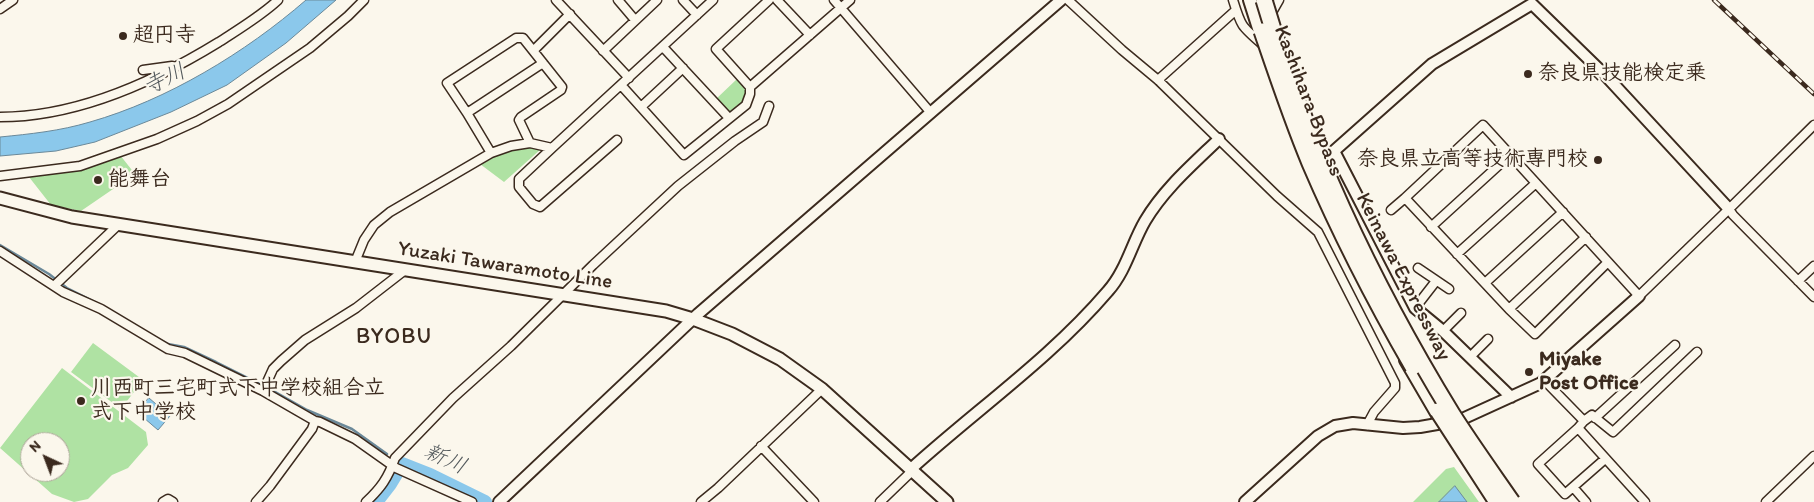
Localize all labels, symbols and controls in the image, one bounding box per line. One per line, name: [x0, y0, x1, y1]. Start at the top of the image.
street label: Kashihara Bypass: [1268, 22, 1348, 180]
place label: 超円寺: [133, 23, 196, 49]
marker: 超円寺: [117, 30, 129, 42]
water label: 寺川: [139, 59, 191, 101]
place label: 奈良県技能検定乗: [1538, 61, 1706, 87]
marker: 奈良県技能検定乗: [1522, 68, 1534, 80]
place label: 奈良県立高等技術専門校: [1357, 147, 1588, 173]
marker: 奈良県立高等技術専門校: [1592, 154, 1604, 166]
place label: 能舞台: [108, 167, 171, 193]
marker: 能舞台: [92, 174, 104, 186]
street label: Keinawa Expressway: [1350, 189, 1456, 365]
street label: Yuzaki Tawaramoto Line: [396, 237, 614, 295]
district label: BYOBU: [355, 324, 433, 350]
place label: Miyake Post Office: [1539, 347, 1639, 397]
marker: Miyake Post Office: [1523, 366, 1535, 378]
place label: 川西町三宅町式下中学校組合立 式下中学校: [91, 376, 385, 426]
marker: 川西町三宅町式下中学校組合立 式下中学校: [75, 395, 87, 407]
north arrow: [20, 432, 70, 482]
text: N: [26, 437, 44, 456]
water label: 新川: [420, 439, 470, 481]

